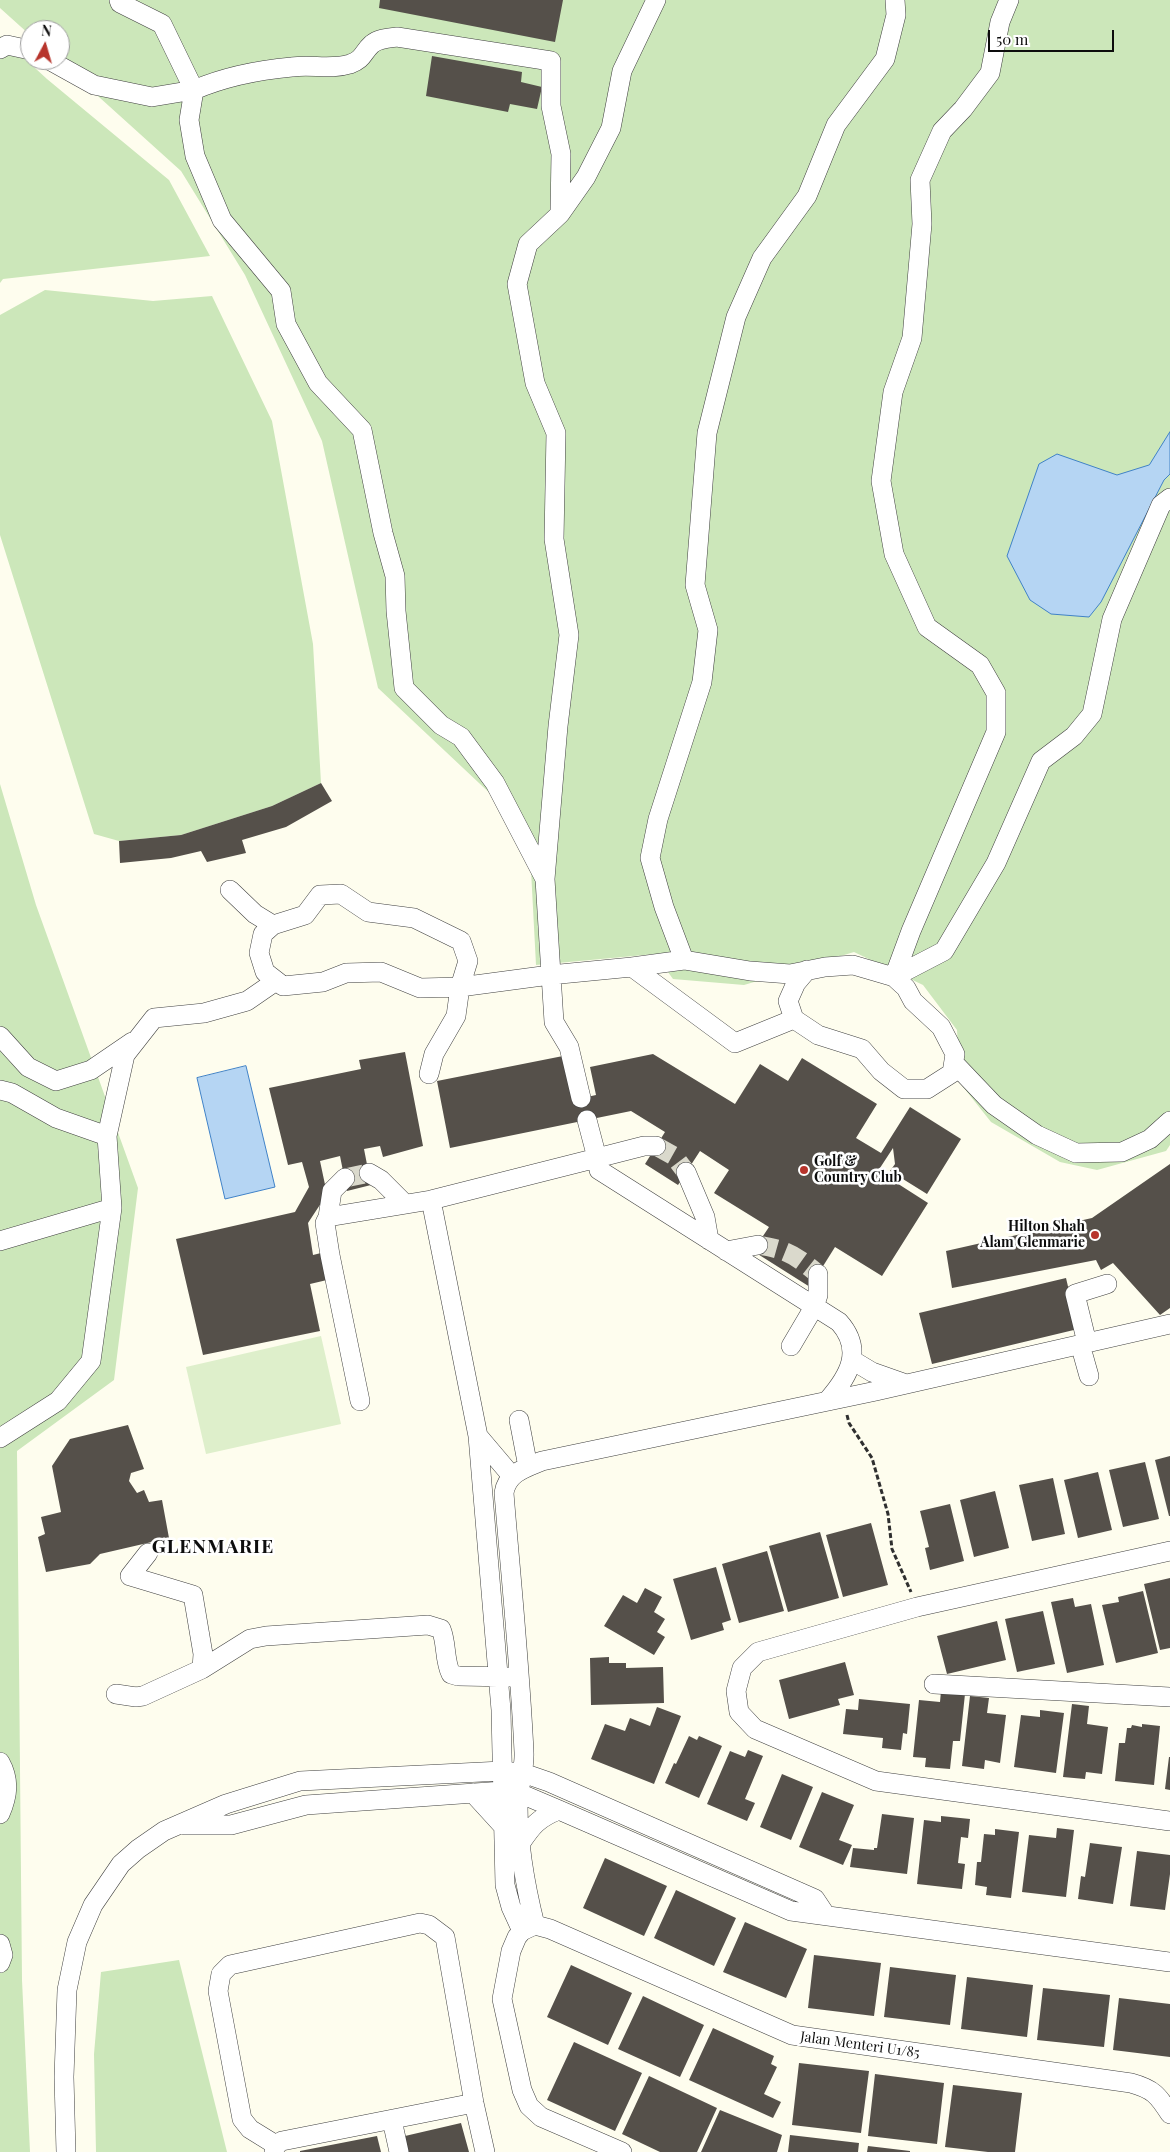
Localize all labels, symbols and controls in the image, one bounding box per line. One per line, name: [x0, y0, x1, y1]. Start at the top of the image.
north arrow: [20, 20, 70, 70]
scale bar: [990, 20, 1116, 52]
text: N: [40, 21, 53, 41]
text: 50 m: [996, 29, 1028, 49]
place label: Golf & Country Club: [814, 1154, 902, 1186]
marker: Golf & Country Club: [798, 1164, 810, 1176]
place label: Hilton Shah Alam Glenmarie: [980, 1219, 1085, 1252]
marker: Hilton Shah Alam Glenmarie: [1089, 1229, 1101, 1241]
district label: GLENMARIE: [151, 1536, 275, 1558]
street label: Jalan Menteri U1/85: [799, 2028, 921, 2062]

